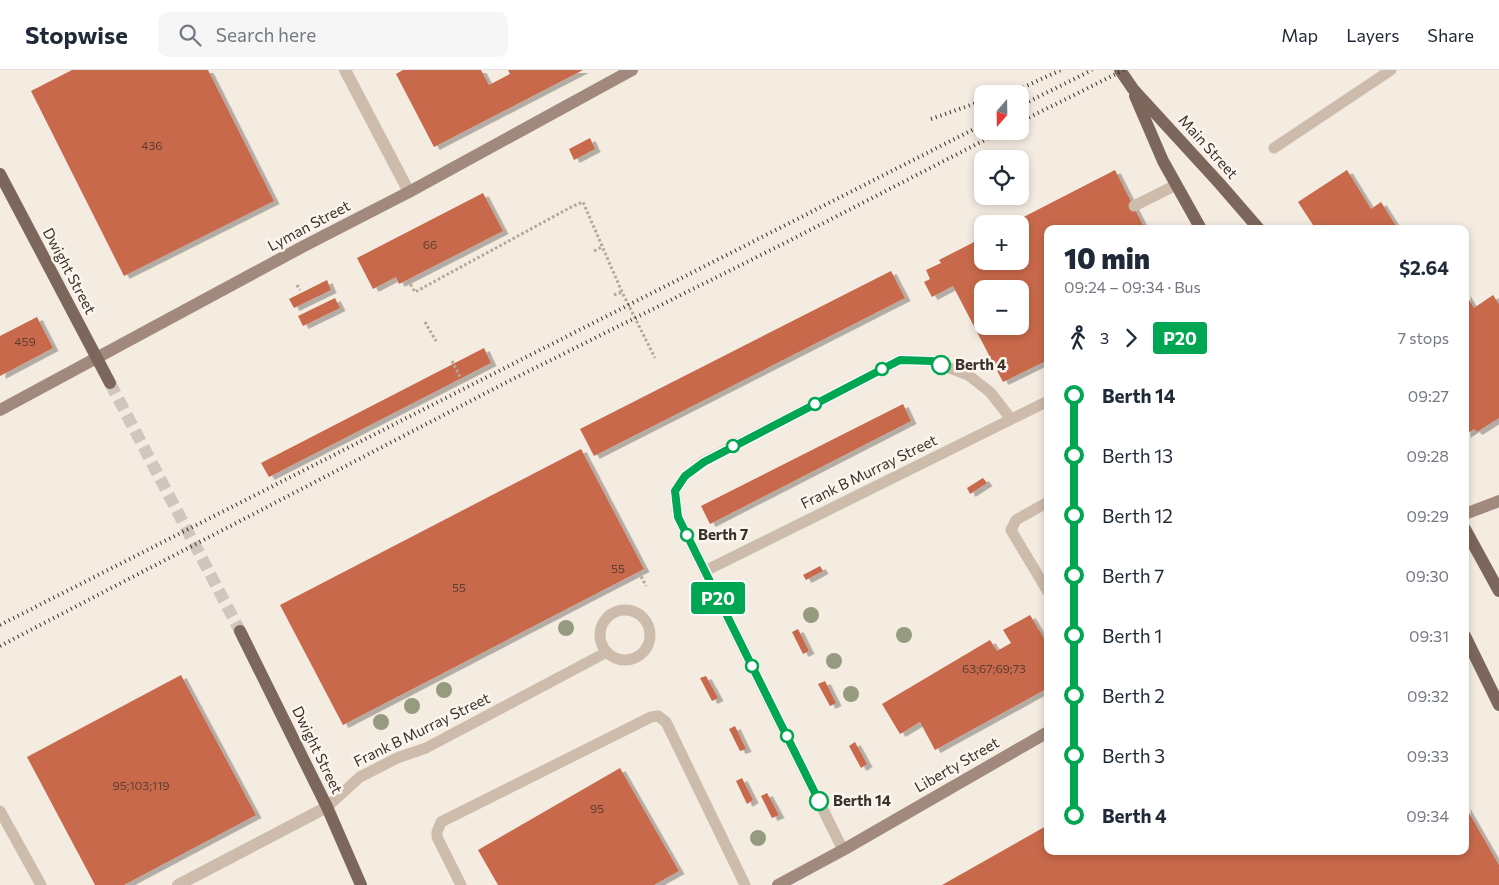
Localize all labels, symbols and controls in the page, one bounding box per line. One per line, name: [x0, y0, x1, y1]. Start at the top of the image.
search box: [158, 12, 508, 57]
text: Stopwise: [25, 20, 128, 49]
icon: search: [176, 21, 204, 49]
text: Search here: [216, 23, 316, 46]
text: Map: [1281, 24, 1318, 46]
text: Layers: [1346, 24, 1399, 46]
text: Share: [1427, 24, 1474, 46]
north arrow: [974, 85, 1029, 140]
map controls: [974, 85, 1029, 335]
street label: Main Street: [1175, 111, 1242, 182]
house number: 436: [141, 138, 163, 152]
button: locate: [974, 150, 1029, 205]
street label: Lyman Street: [264, 196, 353, 254]
button: +: [974, 215, 1029, 270]
street label: Dwight Street: [40, 224, 100, 317]
house number: 66: [423, 237, 437, 251]
text: 10 min: [1064, 241, 1150, 275]
text: $2.64: [1399, 256, 1449, 279]
text: 09:24 – 09:34 · Bus: [1064, 277, 1201, 296]
button: −: [974, 280, 1029, 335]
icon: walk: [1064, 324, 1092, 352]
icon: forward: [1117, 324, 1145, 352]
text: P20: [1163, 327, 1197, 349]
text: 3: [1100, 328, 1109, 347]
text: 7 stops: [1398, 328, 1449, 347]
house number: 459: [14, 334, 36, 348]
marker: Berth 4: [931, 355, 951, 375]
place label: Berth 4: [955, 355, 1006, 373]
unlabelled marker: [875, 362, 889, 376]
text: Berth 14: [1102, 384, 1175, 407]
text: 09:27: [1408, 386, 1449, 405]
unlabelled marker: [808, 397, 822, 411]
street label: Frank B Murray Street: [797, 430, 940, 512]
unlabelled marker: [726, 439, 740, 453]
text: Berth 13: [1102, 444, 1173, 467]
text: 09:28: [1407, 446, 1449, 465]
text: Berth 12: [1102, 504, 1173, 527]
text: 09:29: [1407, 506, 1449, 525]
place label: Berth 7: [698, 525, 748, 543]
marker: Berth 7: [680, 528, 694, 542]
house number: 55: [611, 561, 625, 575]
text: Berth 7: [1102, 564, 1164, 587]
text: 09:30: [1406, 566, 1449, 585]
house number: 55: [452, 580, 466, 594]
line badge: P20: [689, 582, 747, 614]
text: P20: [701, 587, 735, 609]
text: Berth 1: [1102, 624, 1162, 647]
text: 09:31: [1409, 626, 1449, 645]
unlabelled marker: [745, 659, 759, 673]
house number: 63;67;69;73: [962, 661, 1026, 676]
text: Berth 2: [1102, 684, 1165, 707]
text: 09:32: [1407, 686, 1449, 705]
street label: Frank B Murray Street: [350, 688, 493, 770]
street label: Dwight Street: [289, 703, 347, 796]
unlabelled marker: [780, 729, 794, 743]
street label: Liberty Street: [911, 733, 1002, 796]
text: Berth 3: [1102, 744, 1165, 767]
text: 09:33: [1407, 746, 1449, 765]
house number: 95;103;119: [112, 778, 170, 793]
marker: Berth 14: [809, 791, 829, 811]
place label: Berth 14: [833, 791, 891, 809]
house number: 95: [590, 801, 604, 815]
text: Berth 4: [1102, 804, 1167, 827]
text: 09:34: [1406, 806, 1449, 825]

